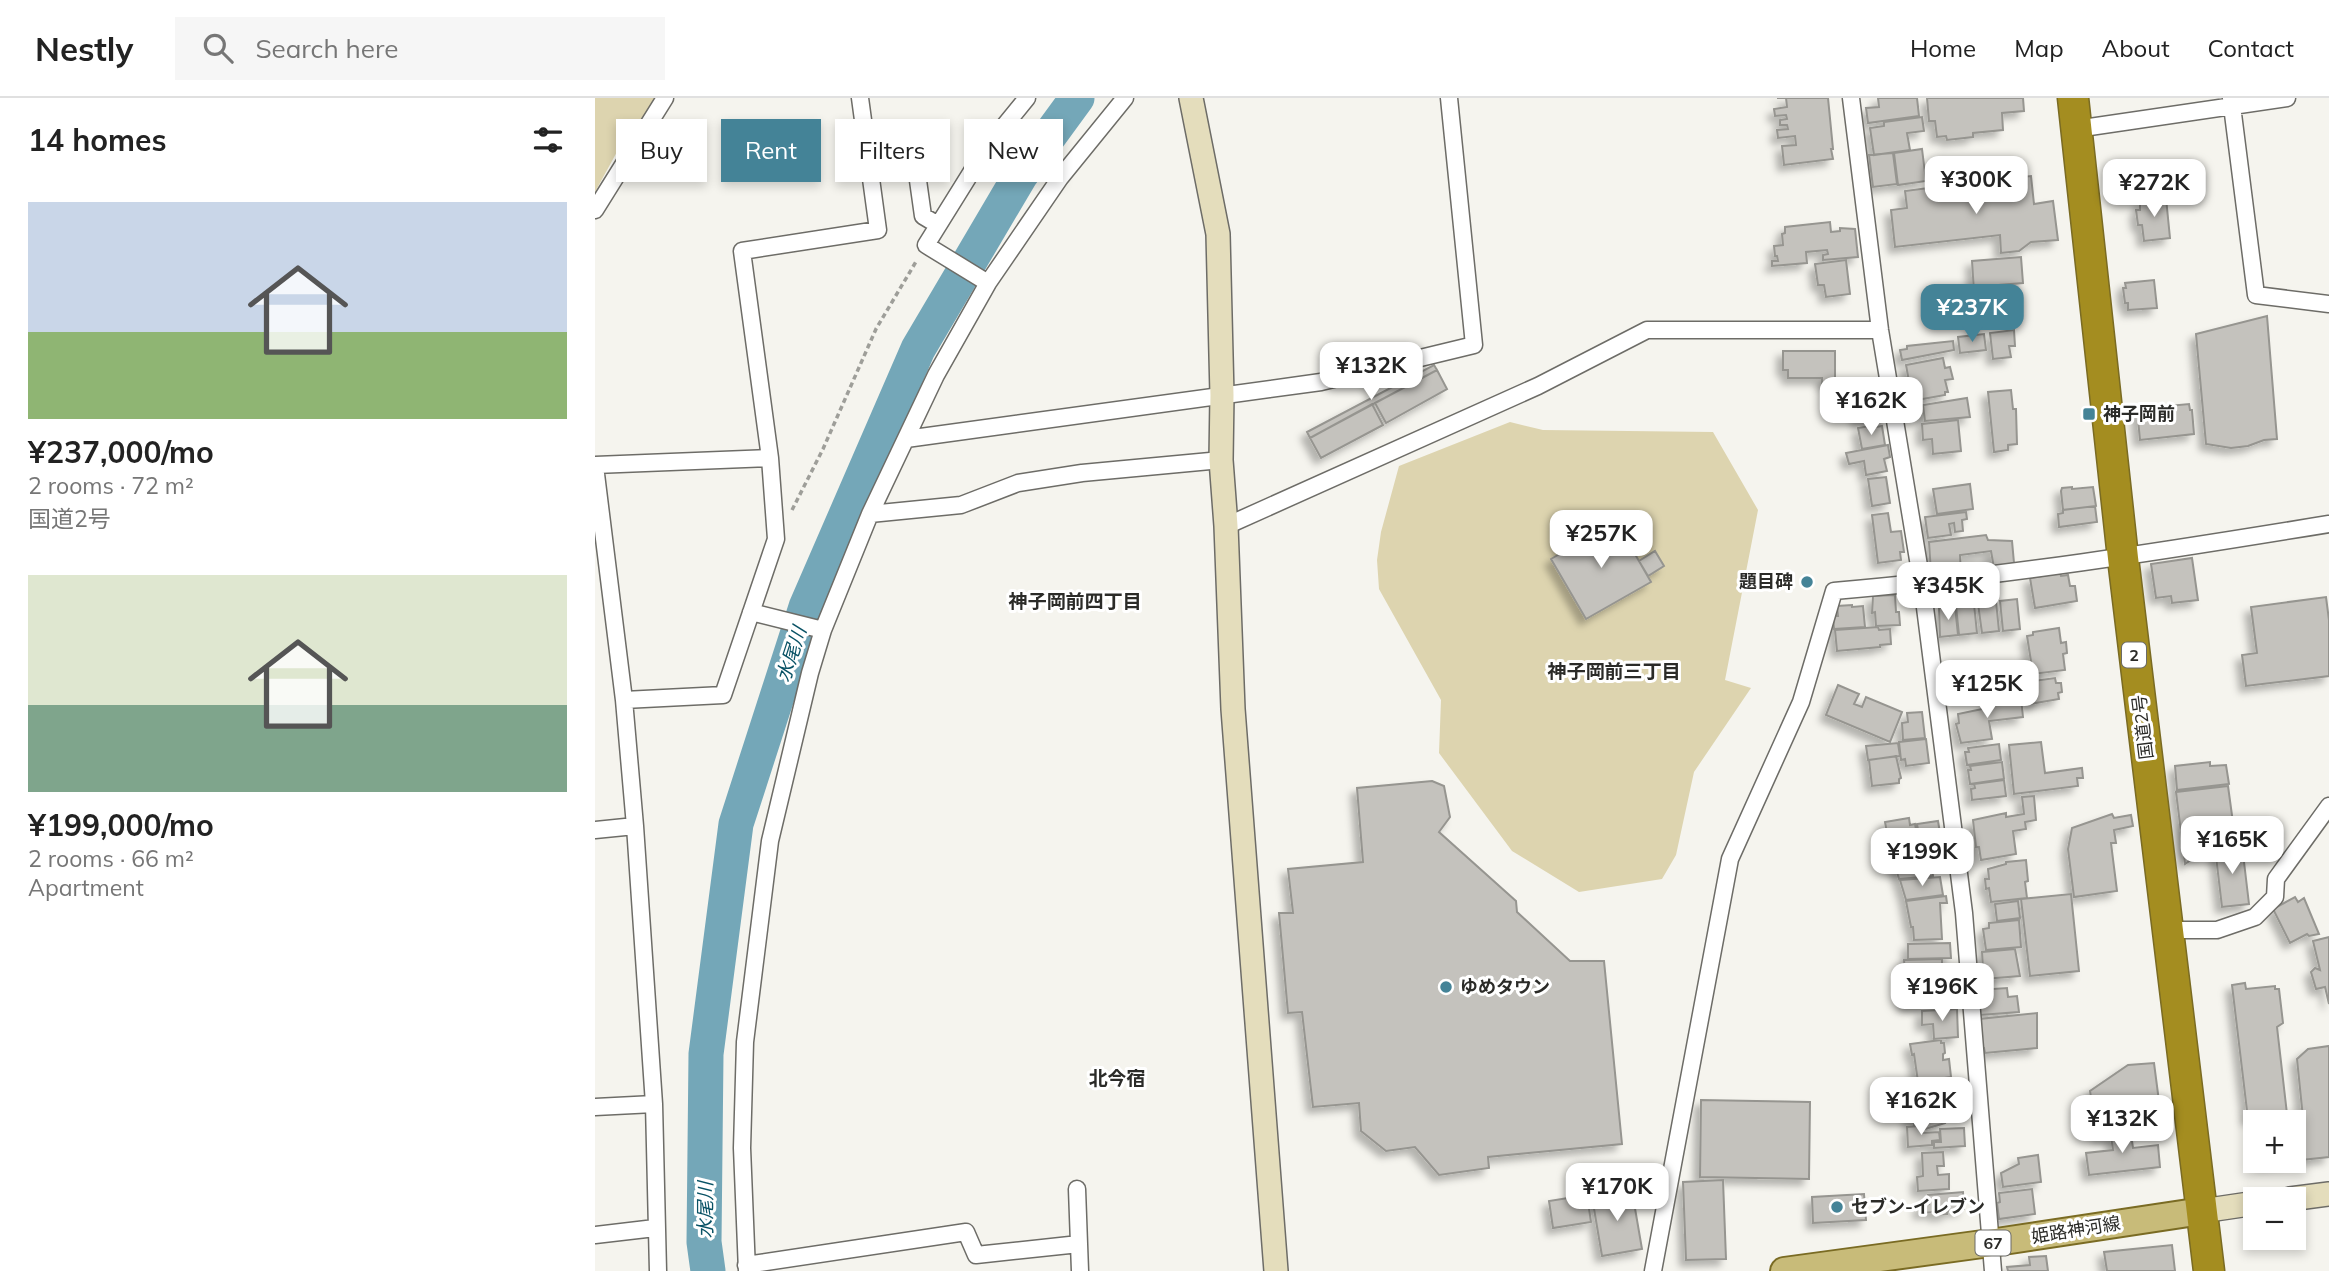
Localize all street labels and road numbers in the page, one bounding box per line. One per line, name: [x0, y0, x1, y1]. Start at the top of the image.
road number: 2: [2122, 642, 2146, 668]
street label: 国道2号: [2127, 693, 2158, 761]
street label: 姫路神河線: [2030, 1211, 2122, 1248]
road number: 67: [1975, 1231, 2011, 1256]

